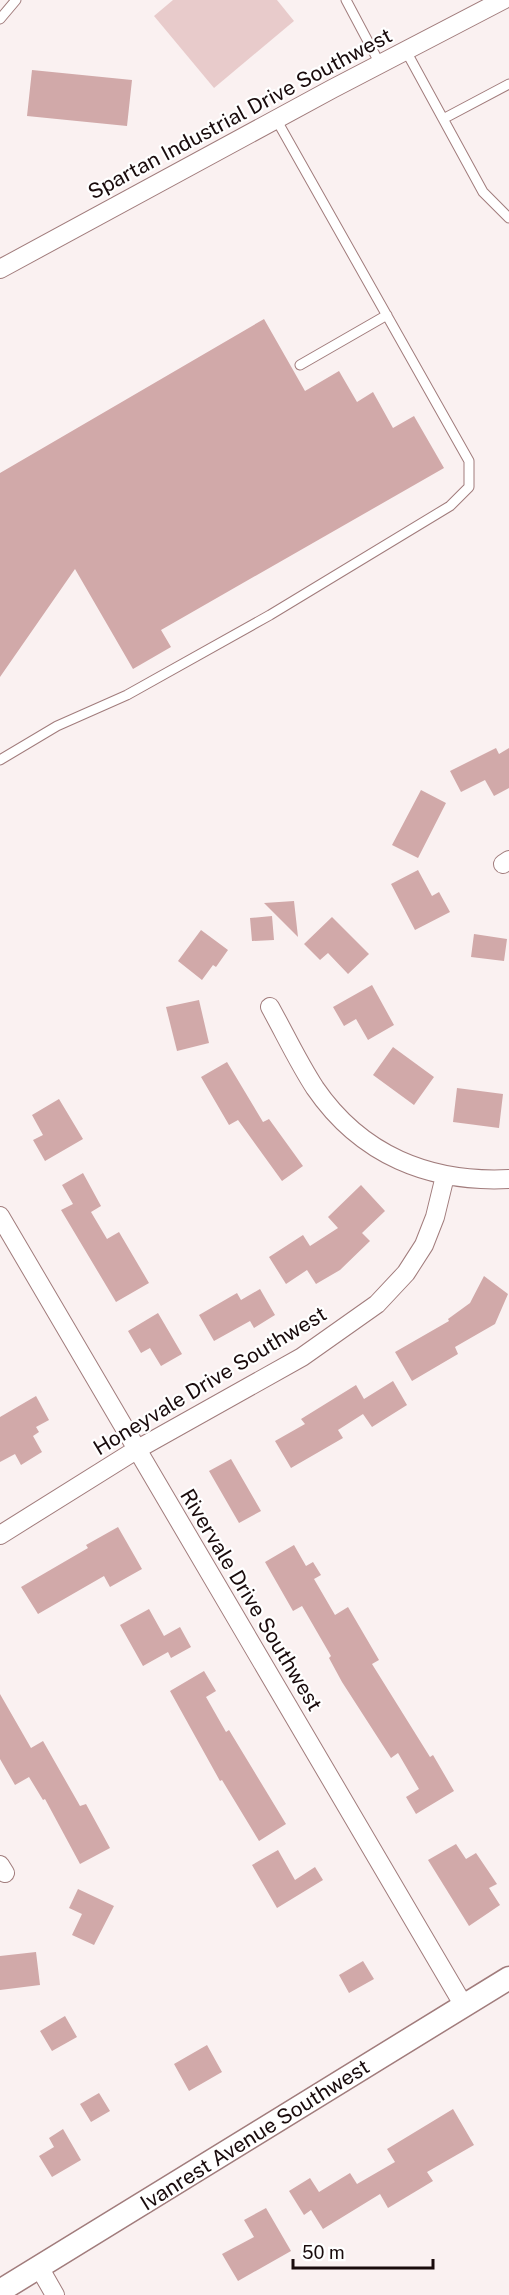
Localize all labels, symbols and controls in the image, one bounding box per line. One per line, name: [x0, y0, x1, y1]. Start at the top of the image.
street label: Spartan Industrial Drive Southwest: [84, 23, 396, 205]
street label: Honeyvale Drive Southwest: [89, 1301, 331, 1460]
street label: Rivervale Drive Southwest: [175, 1484, 328, 1715]
street label: Ivanrest Avenue Southwest: [136, 2054, 374, 2215]
scale bar: [293, 2232, 432, 2270]
text: 50 m: [302, 2242, 345, 2263]

